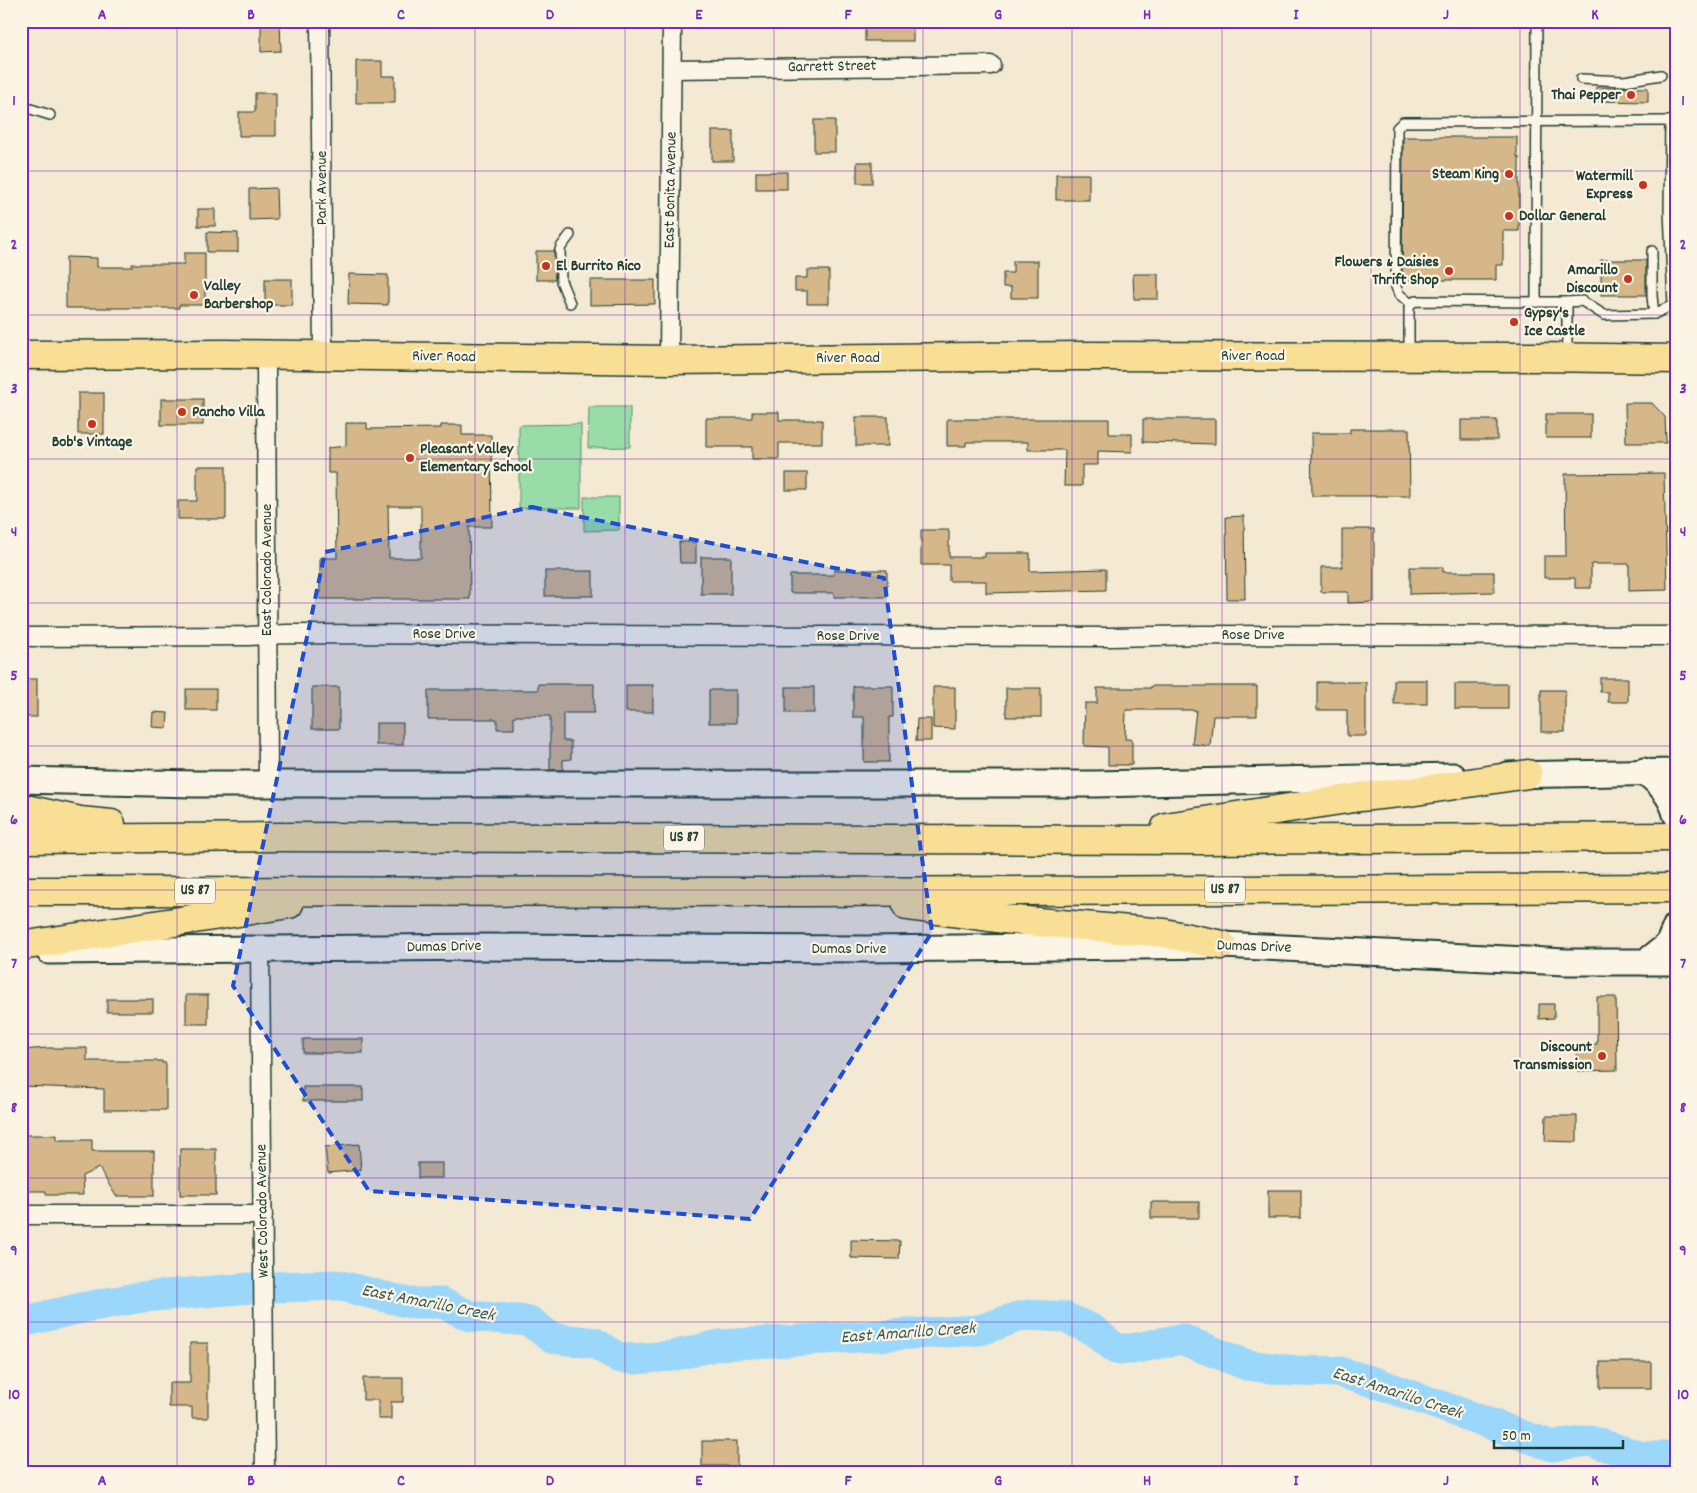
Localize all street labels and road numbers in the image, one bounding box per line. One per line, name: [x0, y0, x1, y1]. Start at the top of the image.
street label: Garrett Street: [787, 55, 877, 79]
street label: East Bonita Avenue: [658, 131, 684, 249]
street label: Park Avenue: [311, 151, 334, 225]
street label: River Road: [412, 345, 476, 369]
street label: River Road: [1221, 345, 1285, 368]
street label: River Road: [816, 347, 880, 370]
street label: East Colorado Avenue: [256, 504, 279, 636]
street label: Rose Drive: [412, 623, 476, 646]
street label: Rose Drive: [1221, 624, 1285, 647]
street label: Rose Drive: [816, 625, 880, 648]
road number: US 87: [664, 826, 704, 850]
road number: US 87: [175, 878, 215, 904]
road number: US 87: [1205, 878, 1245, 902]
street label: Dumas Drive: [1216, 934, 1292, 960]
street label: Dumas Drive: [406, 935, 482, 959]
street label: Dumas Drive: [812, 938, 886, 961]
street label: West Colorado Avenue: [250, 1144, 276, 1278]

